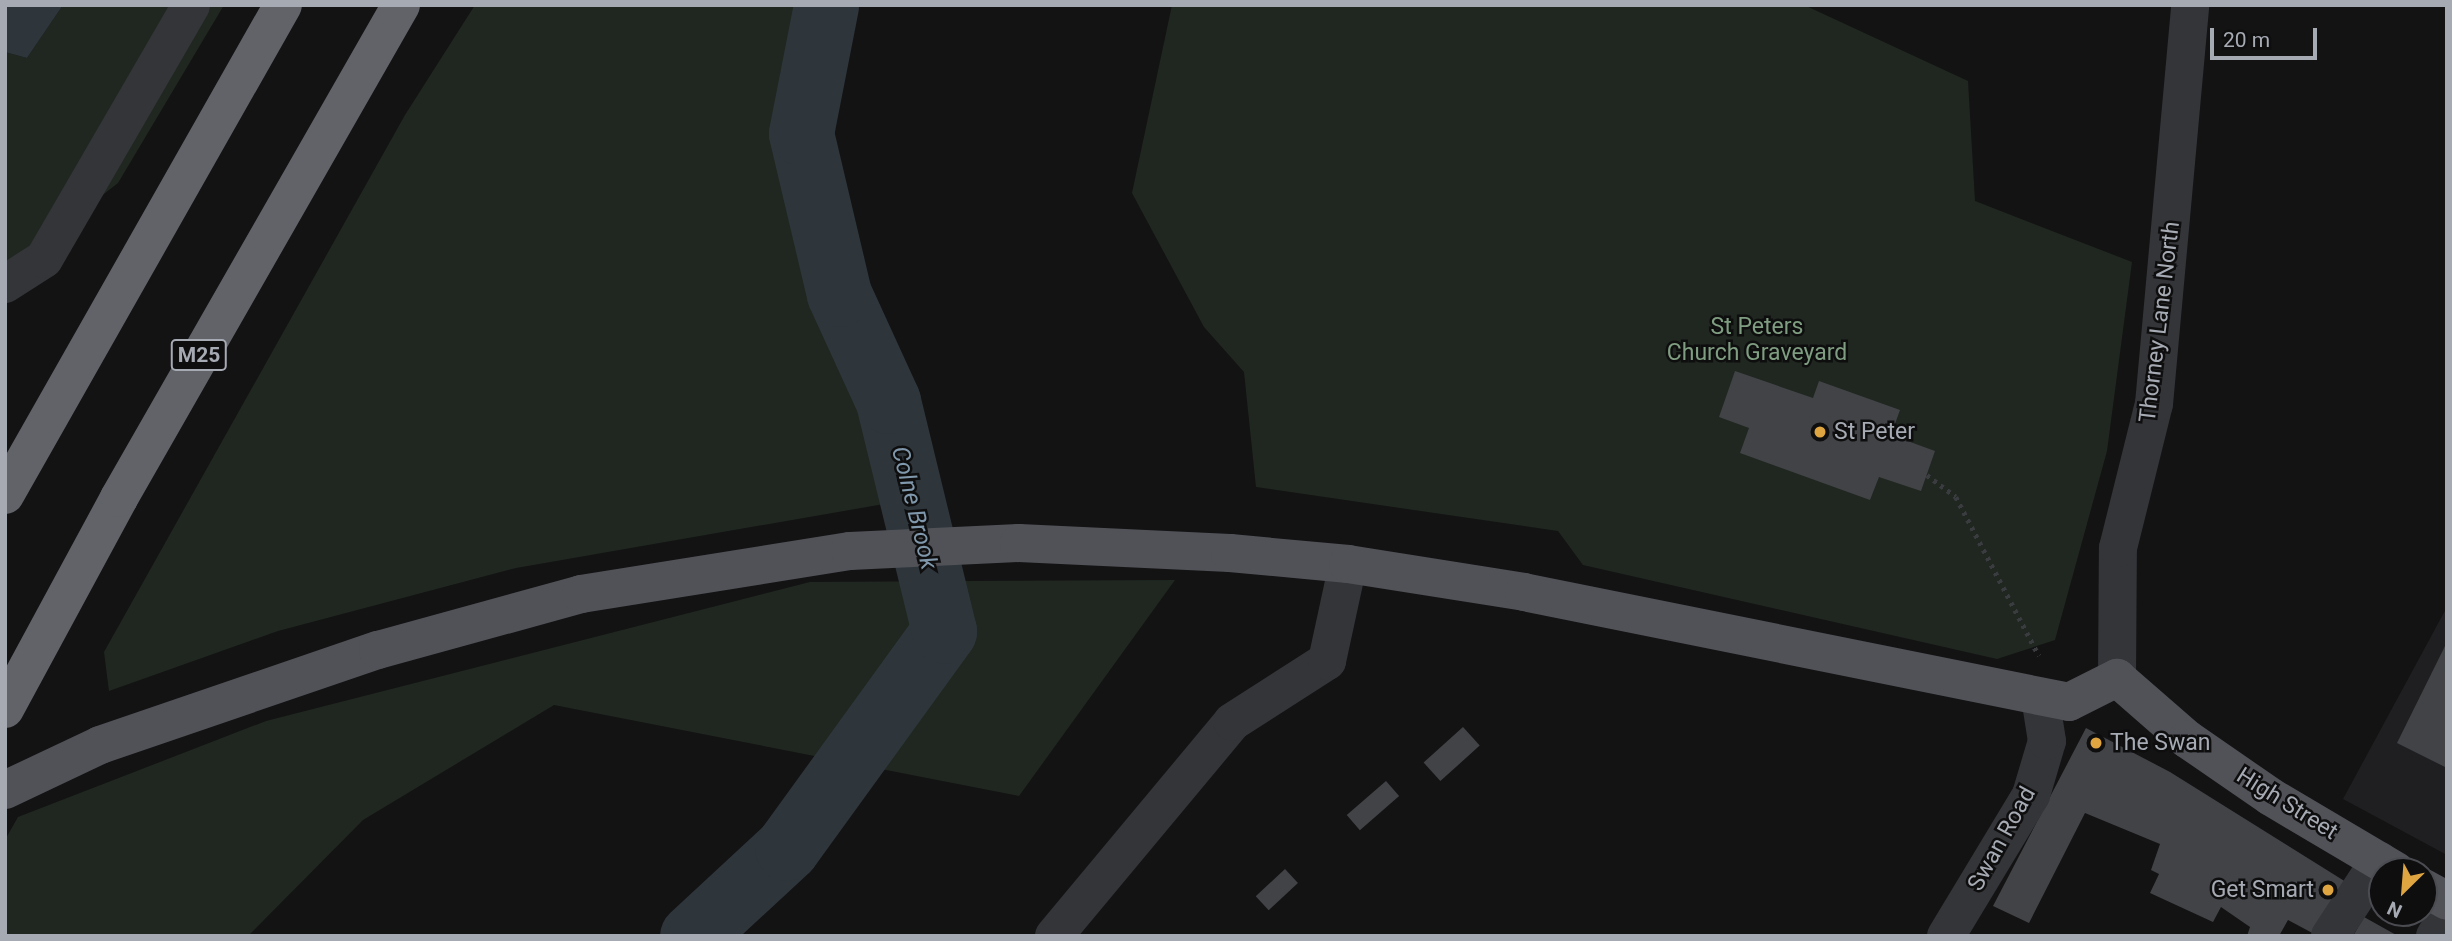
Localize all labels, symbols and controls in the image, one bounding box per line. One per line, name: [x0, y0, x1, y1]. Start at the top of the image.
scale bar: [2214, 14, 2321, 58]
text: 20 m: [2223, 28, 2270, 52]
street label: Thorney Lane North: [2134, 220, 2186, 424]
park label: St Peters Church Graveyard: [1667, 313, 1847, 367]
road number: M25: [169, 338, 229, 372]
place label: St Peter: [1834, 418, 1915, 446]
marker: St Peter: [1812, 424, 1828, 440]
water label: Colne Brook: [885, 444, 943, 572]
place label: The Swan: [2110, 729, 2210, 757]
marker: The Swan: [2088, 735, 2104, 751]
street label: High Street: [2231, 762, 2343, 846]
street label: Swan Road: [1962, 782, 2042, 896]
north arrow: [2368, 857, 2438, 927]
place label: Get Smart: [2211, 876, 2314, 904]
marker: Get Smart: [2320, 882, 2336, 898]
text: N: [2384, 896, 2406, 923]

